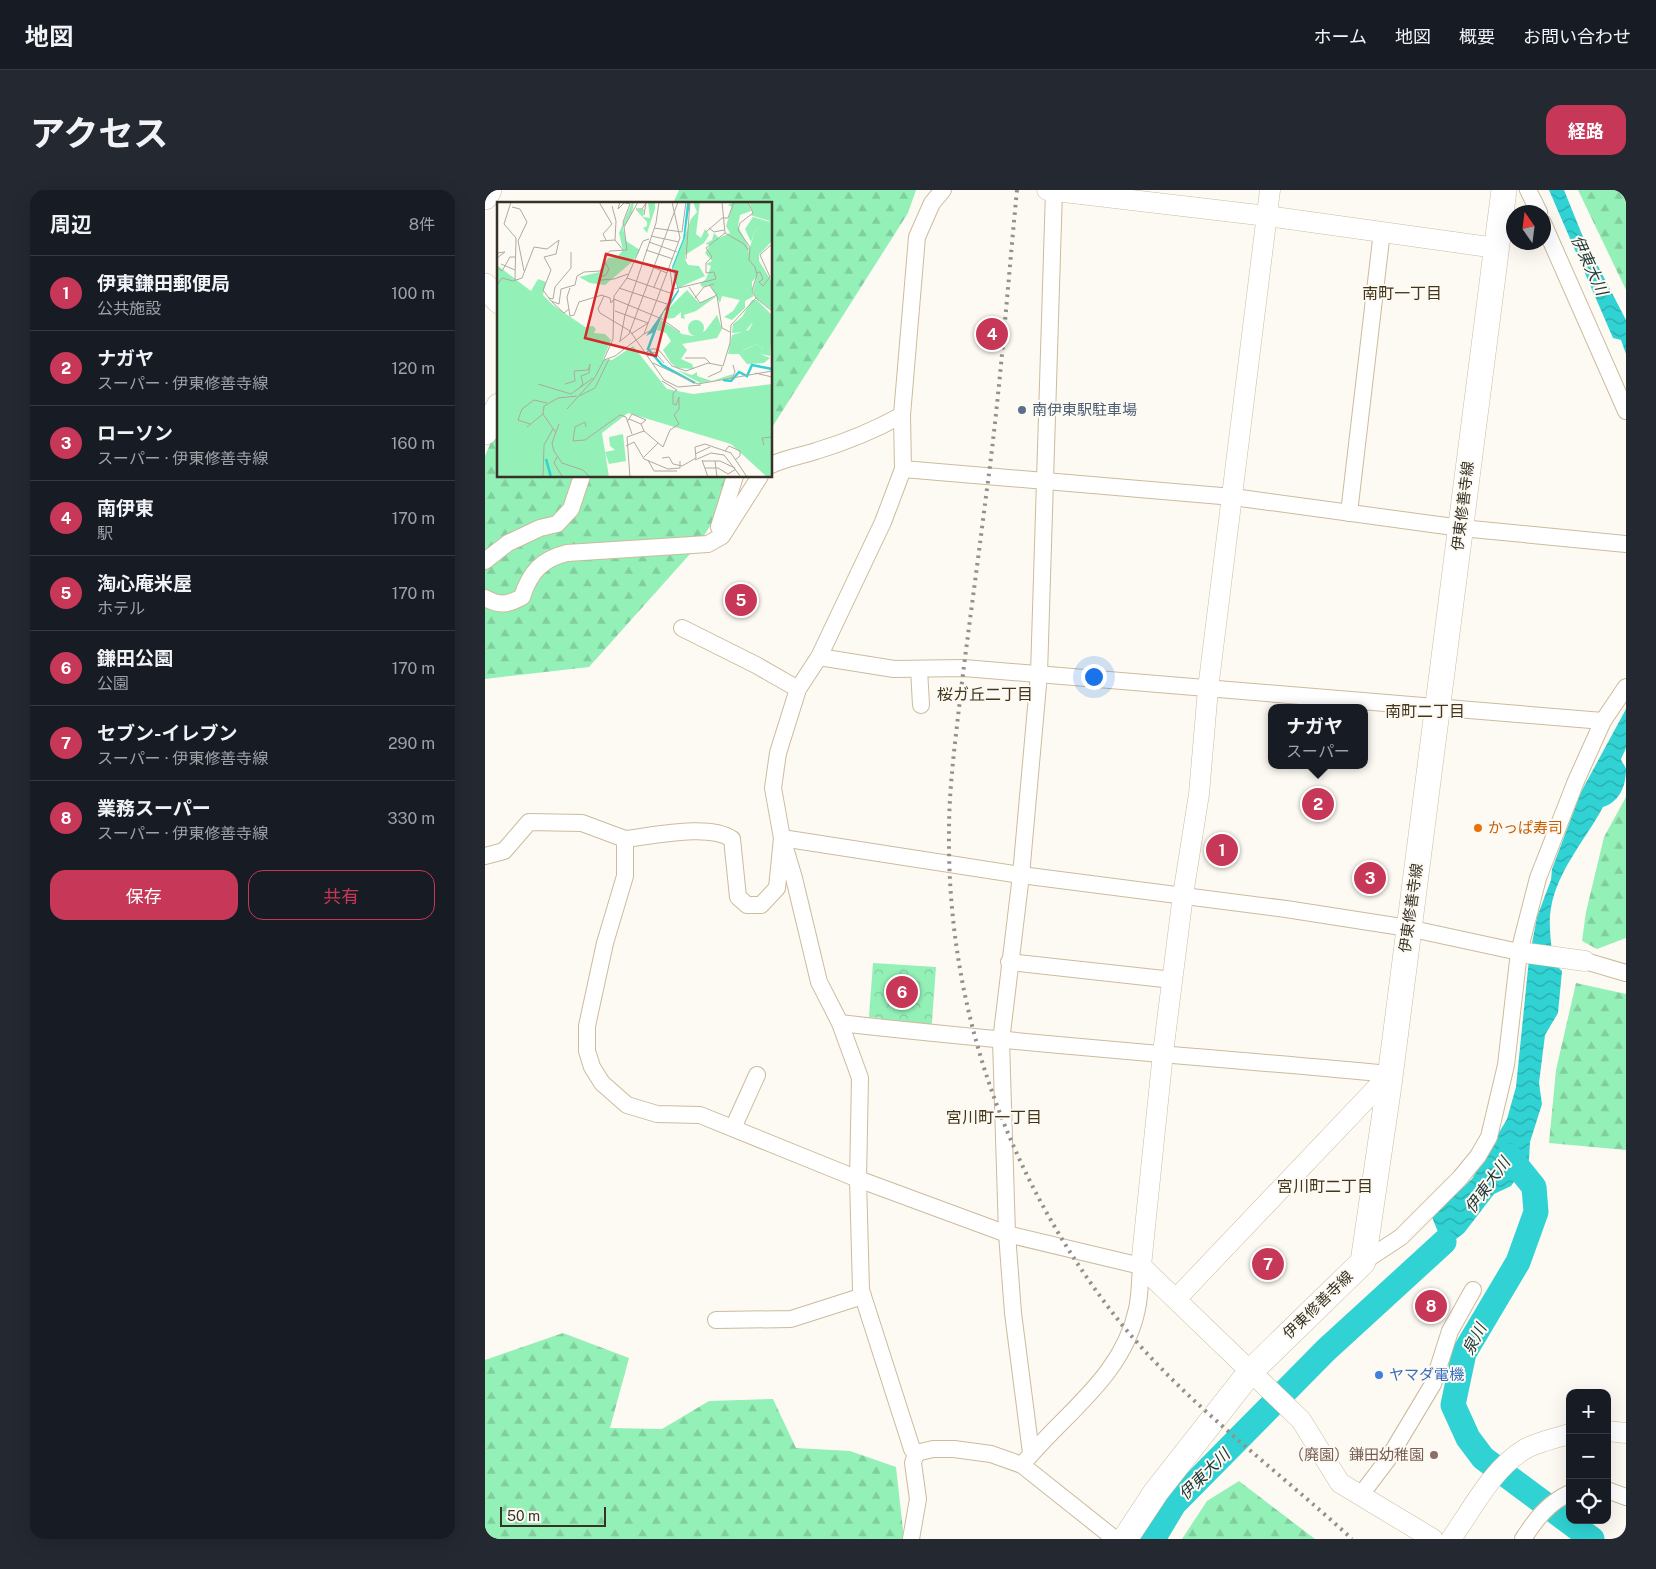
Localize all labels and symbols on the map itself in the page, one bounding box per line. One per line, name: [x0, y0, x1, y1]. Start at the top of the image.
inset map: [497, 202, 773, 478]
north arrow: [1506, 205, 1551, 250]
water label: 伊東大川: [1567, 232, 1613, 300]
district label: 南町一丁目: [1362, 284, 1442, 303]
pin: 4: [976, 315, 1008, 353]
place label: 南伊東駅駐車場: [1032, 401, 1137, 418]
marker: 南伊東駅駐車場: [1016, 404, 1028, 416]
street label: 伊東修善寺線: [1449, 460, 1476, 552]
pin: 5: [725, 581, 757, 619]
your location: [1081, 664, 1107, 690]
district label: 桜ガ丘二丁目: [937, 685, 1033, 704]
district label: 南町二丁目: [1385, 702, 1465, 721]
pin: 2: [1302, 785, 1334, 823]
place label: かっぱ寿司: [1488, 819, 1563, 836]
marker: かっぱ寿司: [1472, 822, 1484, 834]
pin: 1: [1206, 831, 1238, 869]
pin: 3: [1354, 859, 1386, 897]
street label: 伊東修善寺線: [1396, 862, 1425, 954]
pin: 6: [886, 973, 918, 1011]
district label: 宮川町一丁目: [946, 1108, 1042, 1127]
water label: 伊東大川: [1461, 1152, 1515, 1217]
district label: 宮川町二丁目: [1277, 1177, 1373, 1196]
pin: 7: [1252, 1245, 1284, 1283]
street label: 伊東修善寺線: [1279, 1267, 1356, 1342]
pin: 8: [1415, 1287, 1447, 1325]
water label: 泉川: [1459, 1319, 1491, 1358]
place label: ヤマダ電機: [1389, 1366, 1464, 1383]
marker: ヤマダ電機: [1373, 1369, 1385, 1381]
water label: 伊東大川: [1175, 1444, 1235, 1504]
place label: （廃園）鎌田幼稚園: [1289, 1446, 1424, 1463]
marker: （廃園）鎌田幼稚園: [1428, 1449, 1440, 1461]
scale bar: [500, 1504, 606, 1527]

